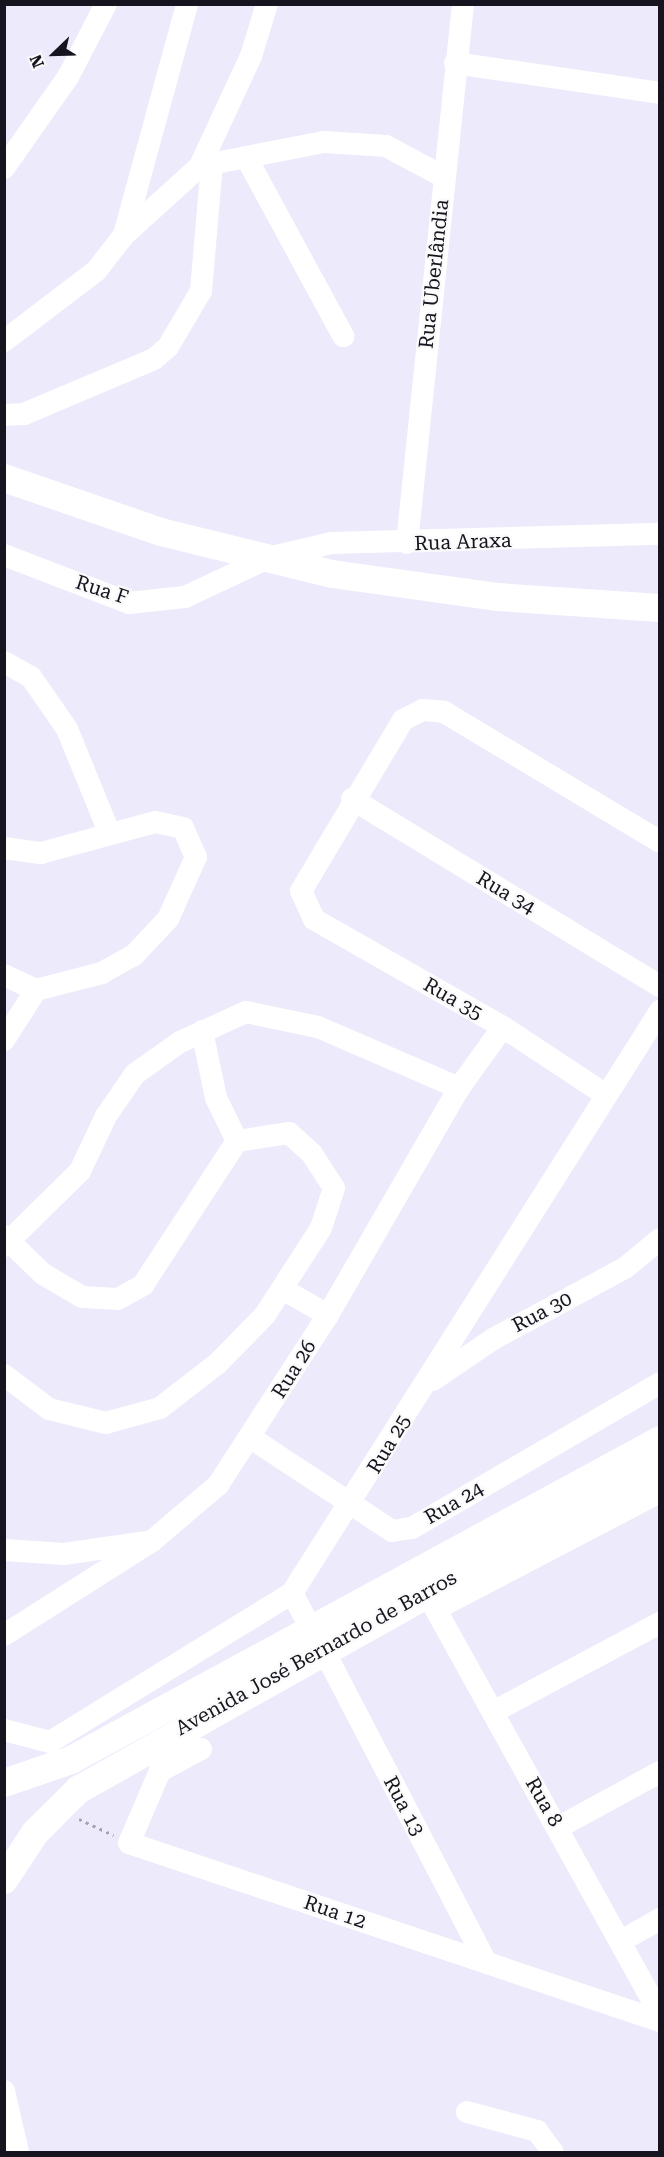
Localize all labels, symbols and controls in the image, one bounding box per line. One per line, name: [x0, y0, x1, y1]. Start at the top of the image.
north arrow: [24, 24, 84, 84]
text: N: [26, 52, 48, 71]
street label: Rua Uberlândia: [414, 198, 454, 350]
street label: Rua Araxa: [414, 528, 512, 556]
street label: Rua F: [73, 570, 131, 610]
street label: Rua 34: [472, 866, 540, 920]
street label: Rua 35: [419, 973, 487, 1025]
street label: Rua 30: [508, 1286, 576, 1338]
street label: Rua 26: [267, 1335, 321, 1403]
street label: Rua 25: [362, 1410, 416, 1478]
street label: Rua 24: [420, 1477, 488, 1529]
street label: Avenida José Bernardo de Barros: [171, 1565, 461, 1741]
street label: Rua 13: [378, 1772, 430, 1840]
street label: Rua 8: [520, 1773, 568, 1831]
street label: Rua 12: [301, 1890, 369, 1934]

